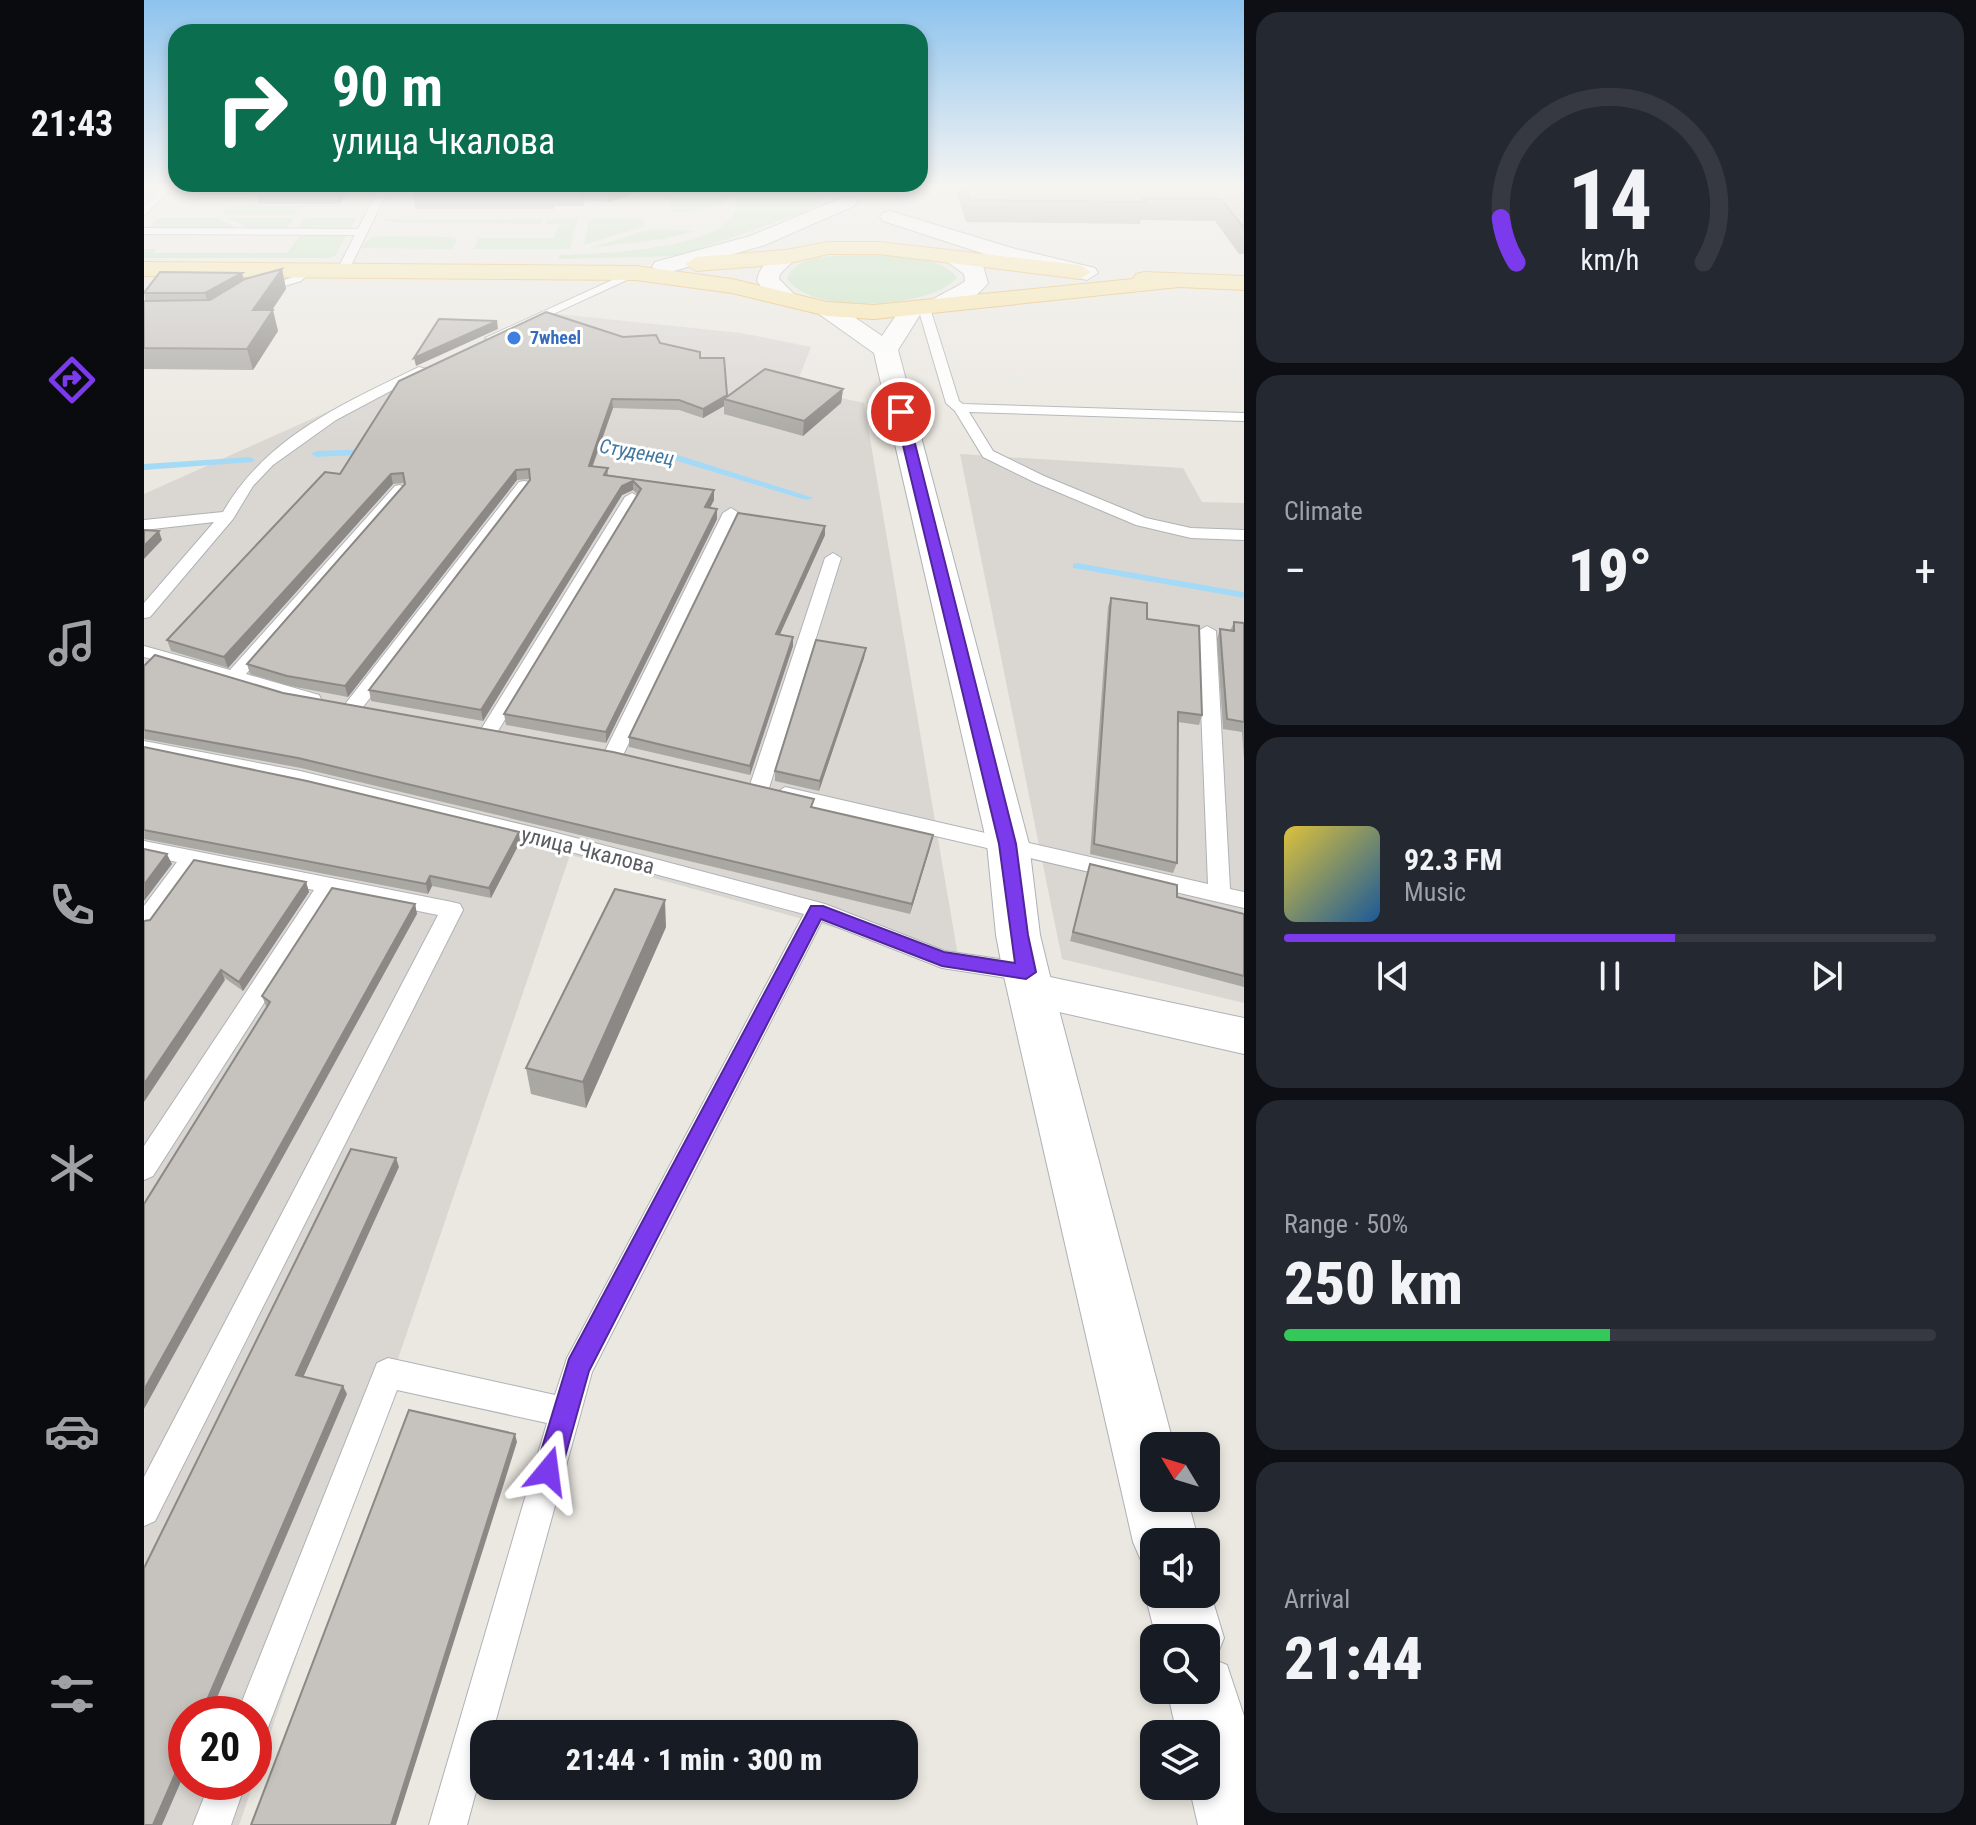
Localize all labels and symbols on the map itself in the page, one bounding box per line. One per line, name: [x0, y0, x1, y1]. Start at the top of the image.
place label: 7wheel: [530, 327, 581, 348]
marker: 7wheel: [505, 329, 523, 347]
pin: [867, 378, 935, 446]
water label: Студенец: [598, 434, 676, 470]
street label: улица Чкалова: [519, 822, 657, 879]
position arrow: [506, 1429, 590, 1513]
north arrow: [1140, 1432, 1220, 1512]
speed limit sign: 20: [168, 1696, 272, 1800]

